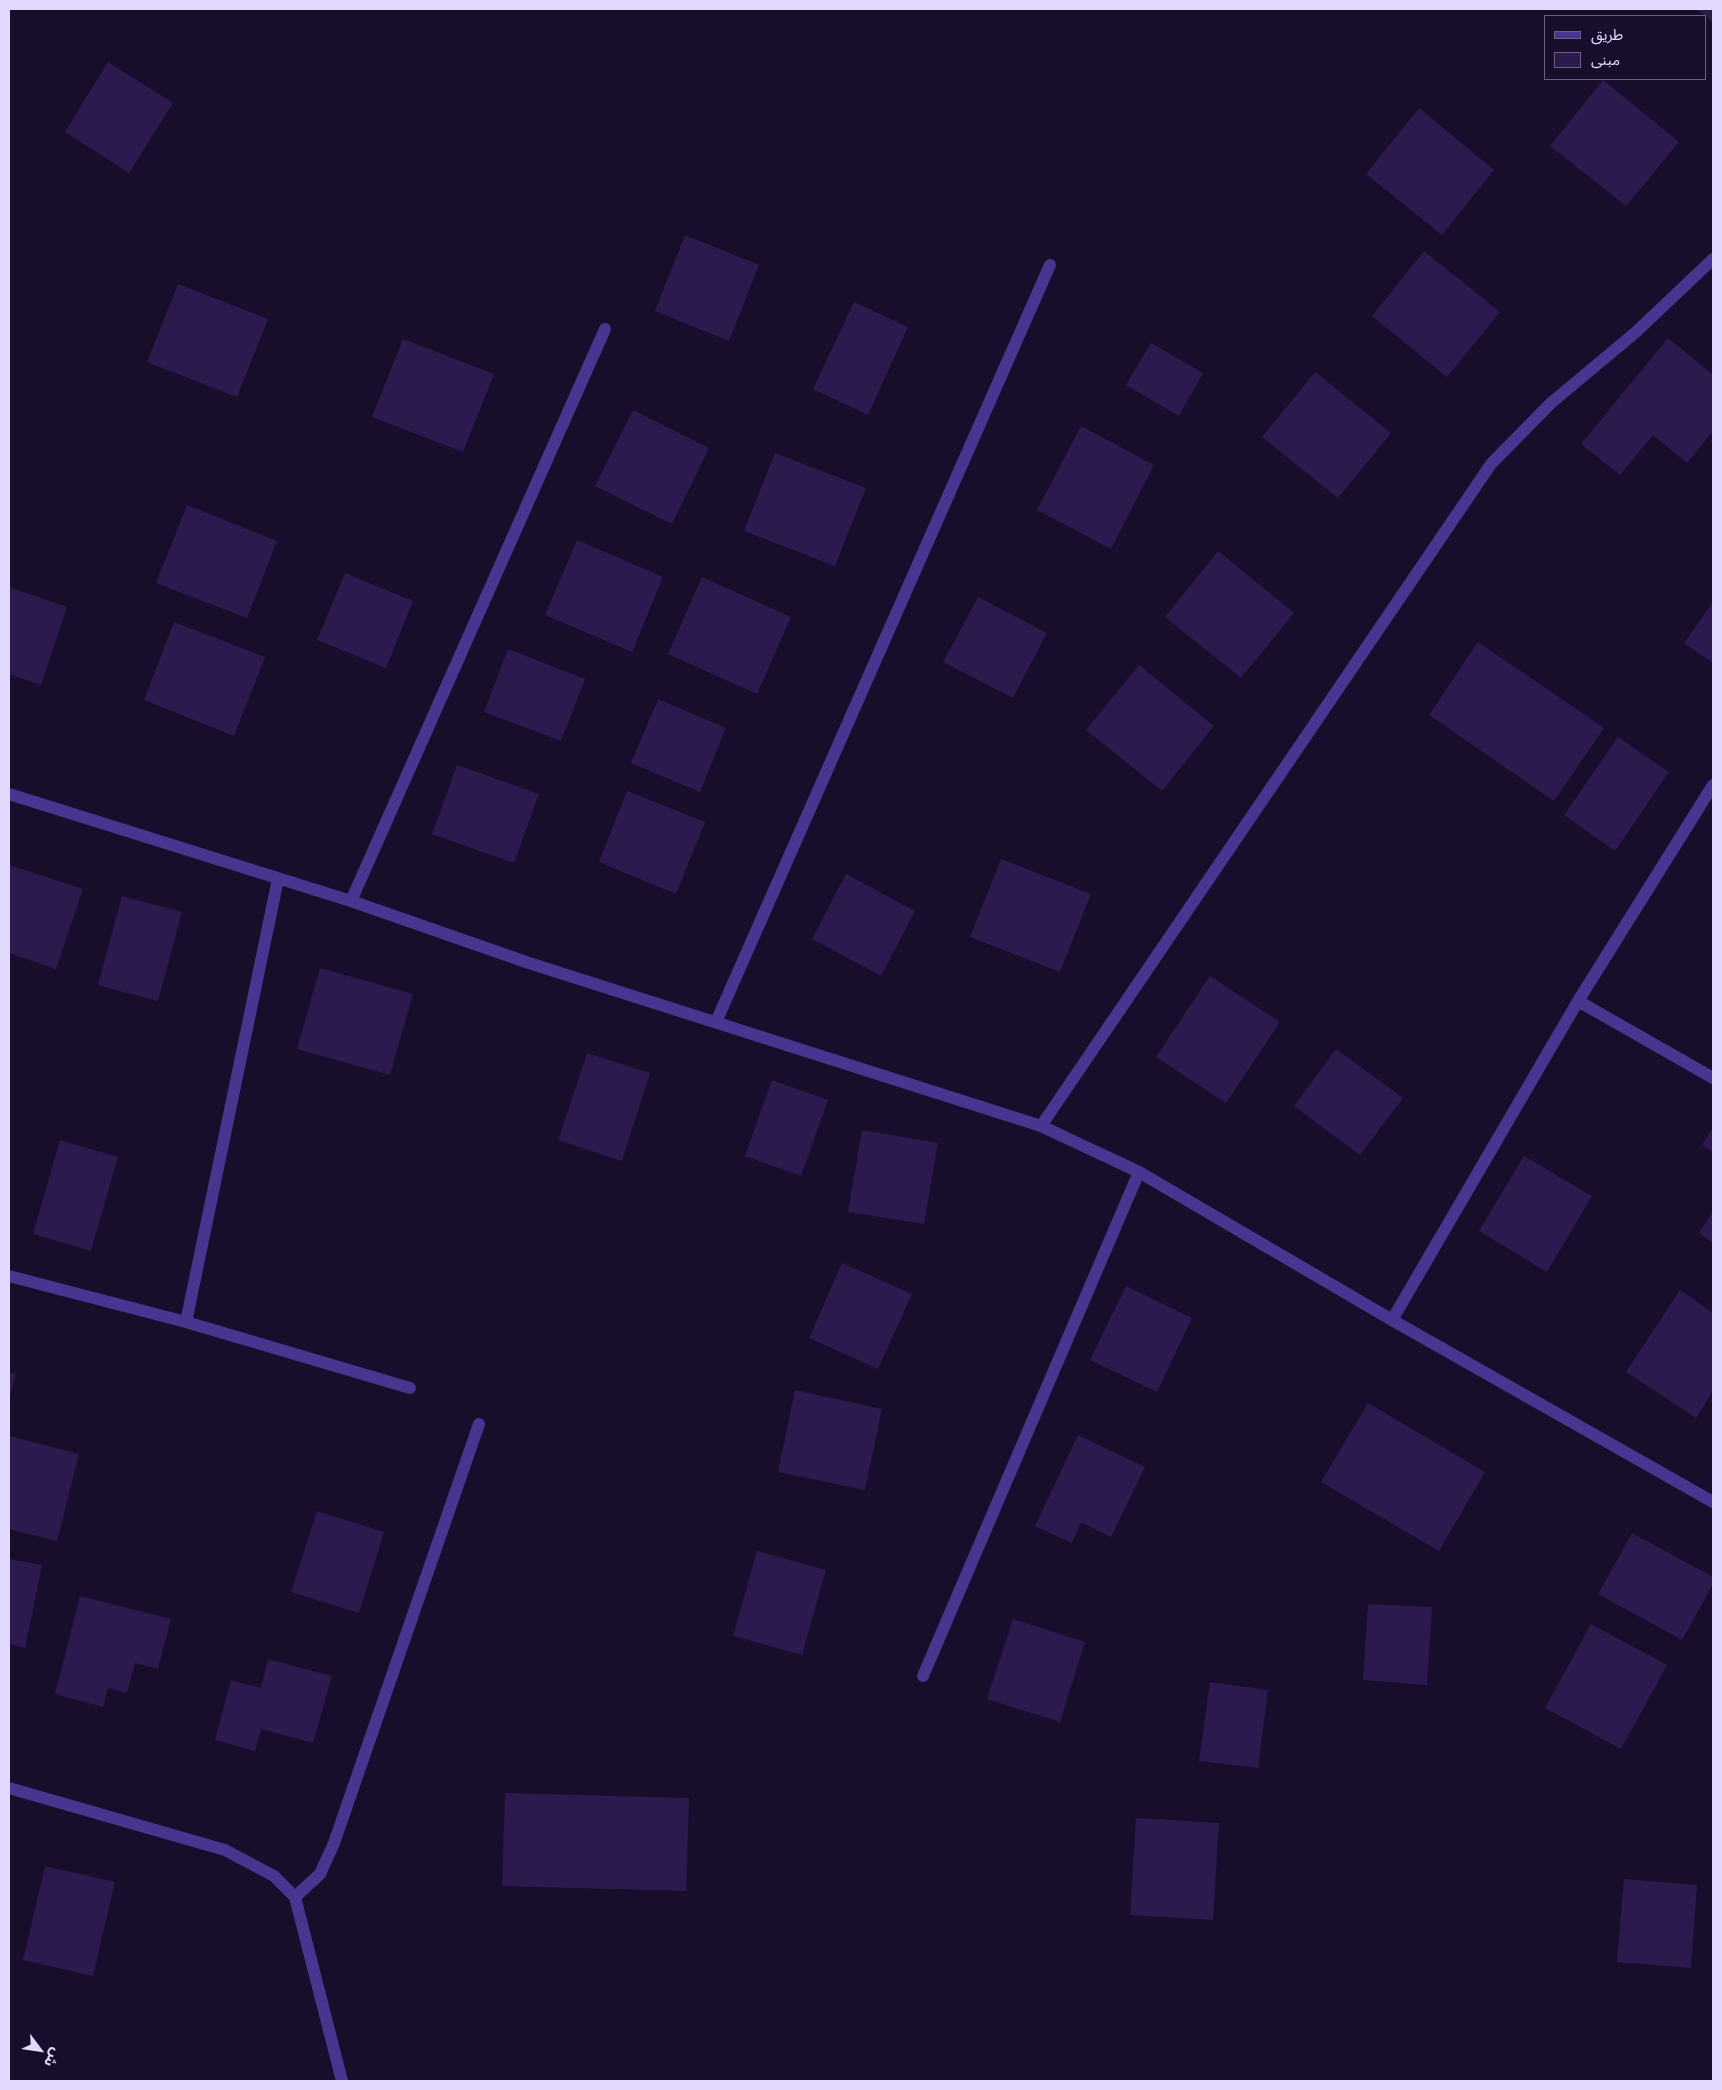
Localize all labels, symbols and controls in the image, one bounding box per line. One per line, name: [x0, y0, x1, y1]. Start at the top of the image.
legend: [1544, 15, 1707, 80]
text: طريق: [1591, 25, 1623, 44]
text: مبنى: [1591, 50, 1620, 69]
north arrow: [15, 2025, 65, 2075]
text: ش: [40, 2045, 66, 2071]

